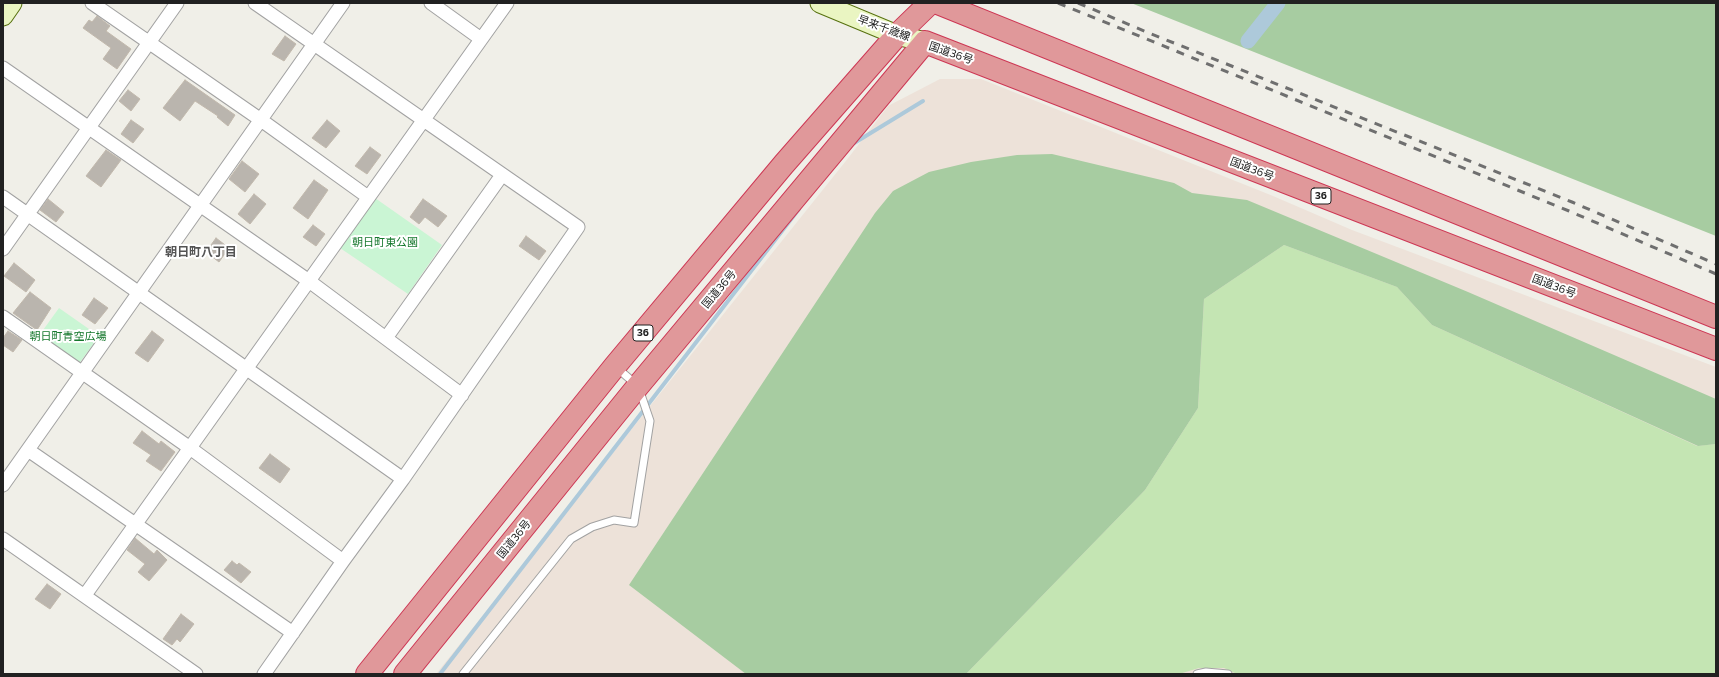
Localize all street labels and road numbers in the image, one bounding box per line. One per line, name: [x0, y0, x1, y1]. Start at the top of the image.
street label: 早来千歳線: [856, 12, 912, 44]
street label: 国道36号: [927, 39, 975, 67]
street label: 国道36号: [1228, 155, 1276, 183]
road number: 36: [1311, 188, 1331, 204]
street label: 国道36号: [699, 267, 739, 311]
street label: 国道36号: [1530, 272, 1578, 300]
road number: 36: [633, 325, 653, 341]
street label: 国道36号: [494, 517, 534, 561]

